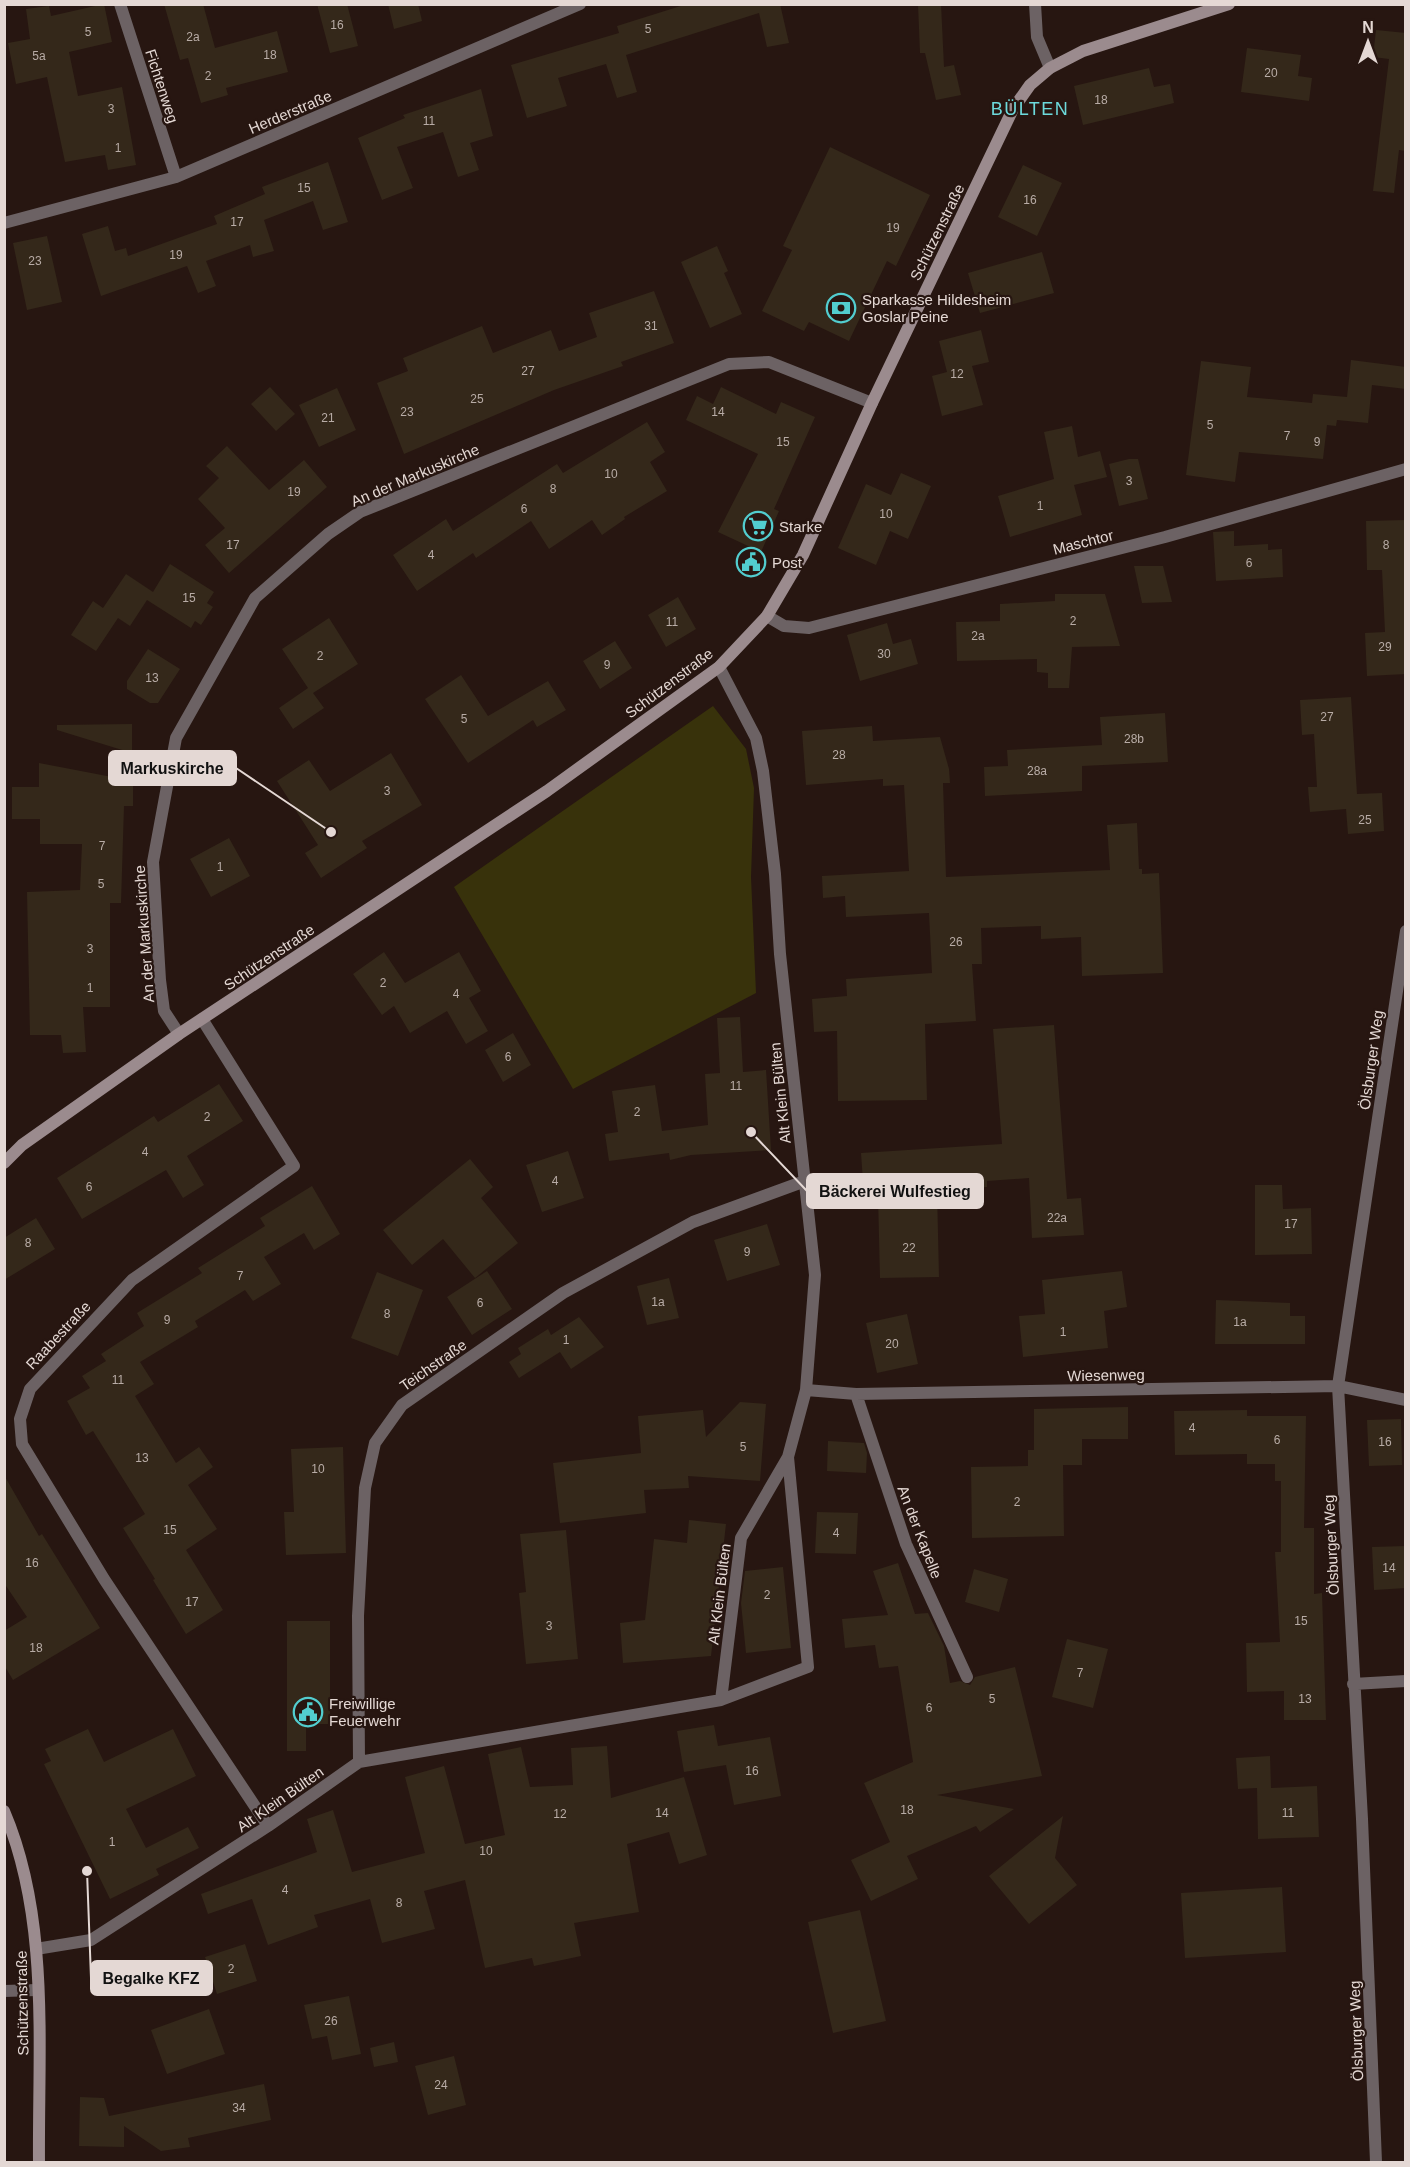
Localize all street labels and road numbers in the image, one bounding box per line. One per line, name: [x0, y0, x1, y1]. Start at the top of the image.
street label: Fichtenweg: [142, 47, 182, 125]
street label: Herderstraße: [246, 87, 334, 137]
street label: Schützenstraße: [906, 181, 968, 283]
street label: An der Markuskirche: [348, 440, 482, 510]
street label: Maschtor: [1051, 526, 1115, 558]
street label: Schützenstraße: [622, 645, 716, 721]
street label: An der Markuskirche: [131, 865, 157, 1003]
street label: Schützenstraße: [221, 921, 317, 993]
street label: Ölsburger Weg: [1356, 1009, 1386, 1111]
street label: Alt Klein Bülten: [766, 1042, 794, 1144]
street label: Raabestraße: [22, 1297, 94, 1373]
street label: Teichstraße: [396, 1336, 470, 1394]
street label: Wiesenweg: [1067, 1366, 1145, 1384]
street label: An der Kapelle: [894, 1483, 946, 1581]
street label: Ölsburger Weg: [1320, 1494, 1342, 1596]
street label: Alt Klein Bülten: [704, 1542, 734, 1646]
street label: Alt Klein Bülten: [233, 1763, 327, 1835]
street label: Schützenstraße: [13, 1950, 31, 2056]
street label: Ölsburger Weg: [1346, 1980, 1366, 2082]

